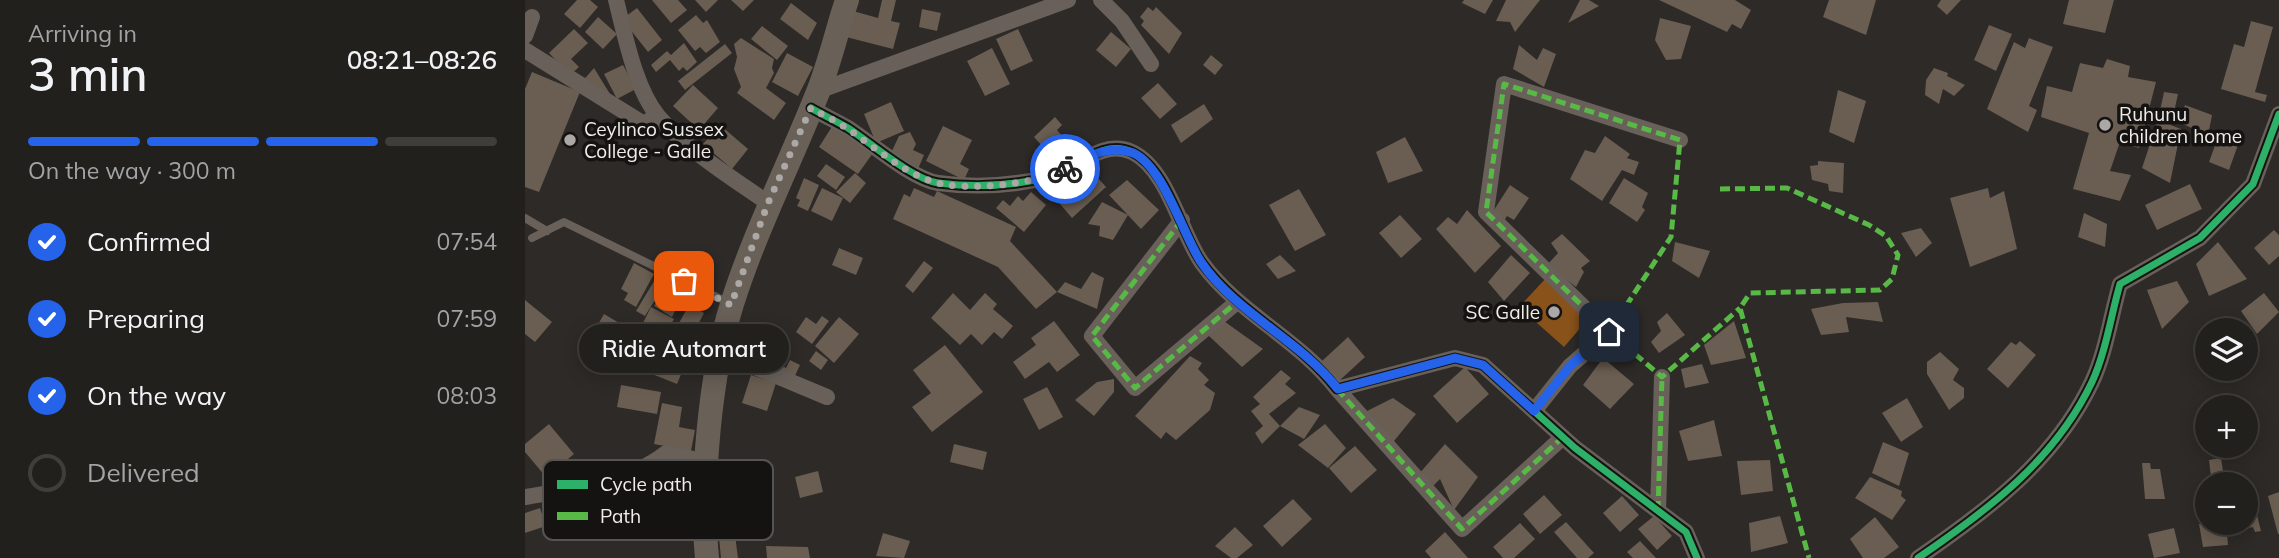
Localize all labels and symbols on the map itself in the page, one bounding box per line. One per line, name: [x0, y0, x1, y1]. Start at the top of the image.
place label: Ruhunu children home: [2119, 102, 2242, 148]
place label: Ceylinco Sussex College - Galle: [584, 117, 724, 163]
marker: Ruhunu children home: [2097, 117, 2113, 133]
marker: Ceylinco Sussex College - Galle: [562, 132, 578, 148]
courier: [1030, 134, 1100, 204]
pin: [654, 251, 714, 311]
place label: SC Galle: [1466, 300, 1540, 324]
pin: [1579, 302, 1639, 362]
marker: SC Galle: [1546, 304, 1562, 320]
callout: Ridie Automart: [579, 323, 789, 372]
legend: [543, 460, 773, 540]
text: Cycle path: [600, 472, 692, 496]
text: Path: [600, 504, 641, 528]

